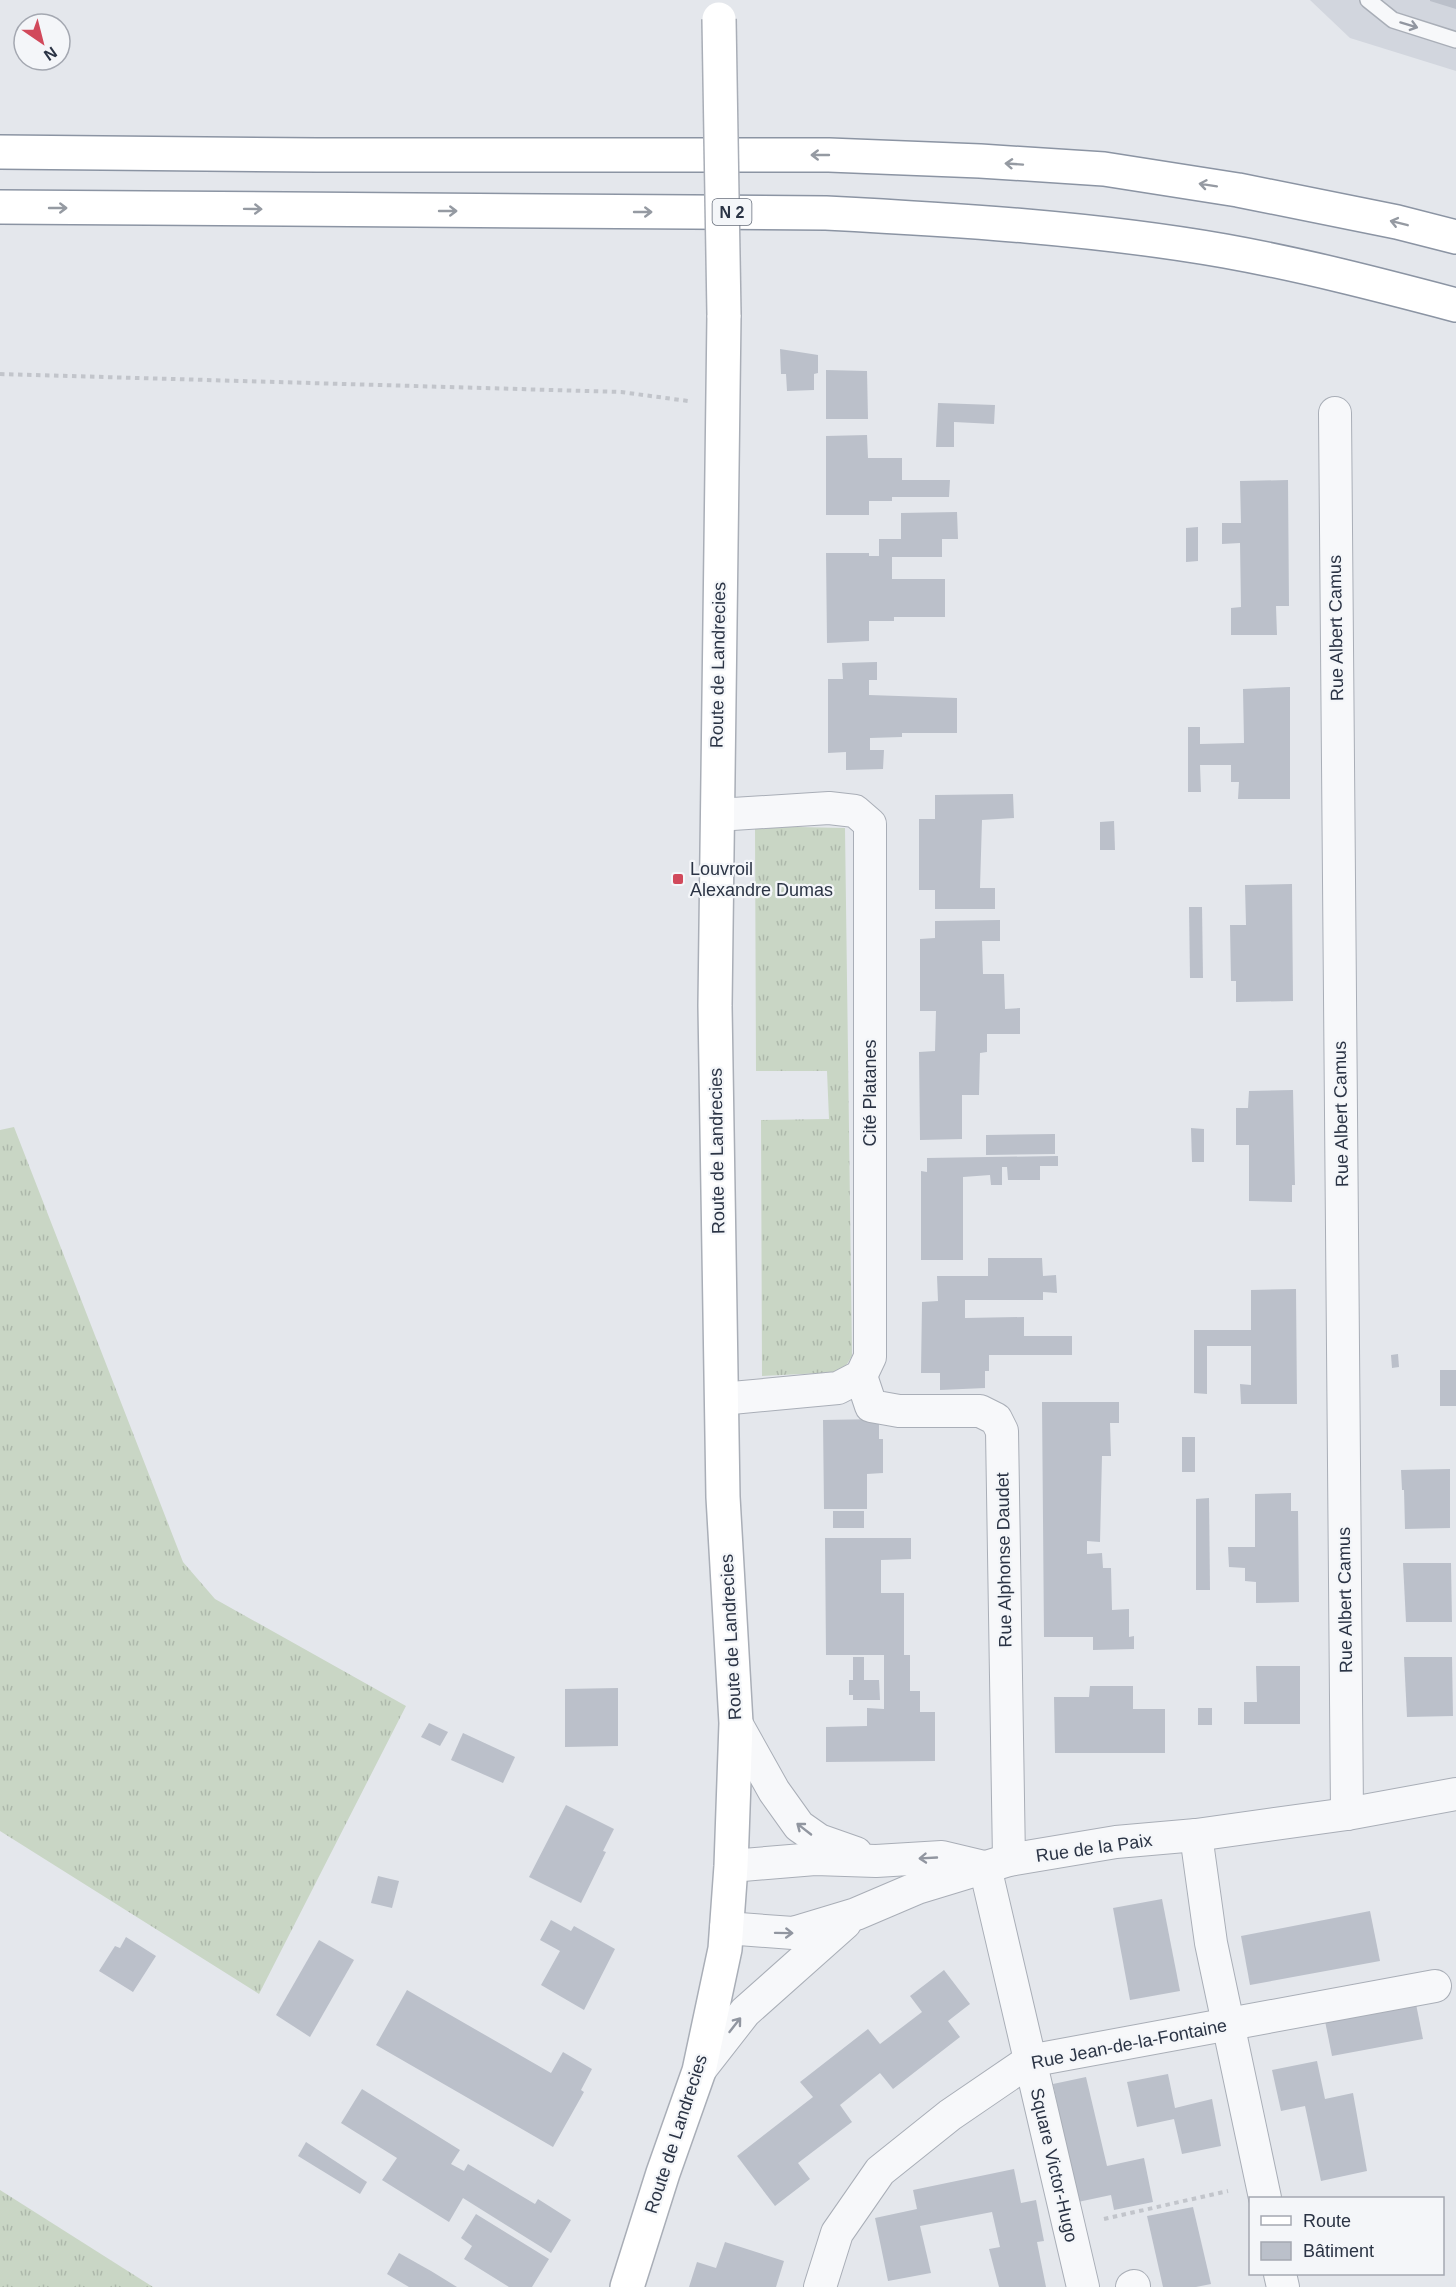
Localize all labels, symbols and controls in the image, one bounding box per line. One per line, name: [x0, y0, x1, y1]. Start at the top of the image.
north arrow: [12, 12, 72, 72]
one-way arrow: [1399, 20, 1418, 31]
text: N: [41, 44, 60, 64]
one-way arrow: [810, 150, 830, 161]
one-way arrow: [1005, 158, 1025, 169]
one-way arrow: [1199, 180, 1218, 191]
road number: N 2: [712, 199, 752, 225]
one-way arrow: [48, 202, 68, 214]
one-way arrow: [243, 203, 263, 215]
one-way arrow: [438, 205, 458, 217]
one-way arrow: [633, 206, 653, 218]
one-way arrow: [1390, 216, 1409, 228]
street label: Rue Albert Camus: [1325, 555, 1347, 701]
street label: Route de Landrecies: [707, 582, 729, 748]
place label: Louvroil Alexandre Dumas: [690, 859, 833, 900]
marker: Louvroil Alexandre Dumas: [671, 872, 685, 886]
street label: Cité Platanes: [860, 1039, 880, 1147]
street label: Rue Albert Camus: [1330, 1041, 1352, 1187]
street label: Route de Landrecies: [706, 1068, 728, 1234]
street label: Rue Alphonse Daudet: [992, 1472, 1016, 1648]
street label: Rue Albert Camus: [1334, 1527, 1356, 1673]
street label: Route de Landrecies: [717, 1554, 745, 1720]
one-way arrow: [797, 1822, 813, 1835]
street label: Rue de la Paix: [1035, 1830, 1153, 1866]
one-way arrow: [918, 1852, 938, 1863]
one-way arrow: [774, 1927, 794, 1938]
street label: Rue Jean-de-la-Fontaine: [1029, 2015, 1229, 2073]
one-way arrow: [729, 2017, 742, 2033]
street label: Route de Landrecies: [641, 2052, 711, 2216]
street label: Square Victor-Hugo: [1027, 2086, 1081, 2244]
legend: [1249, 2197, 1444, 2275]
text: Route: [1303, 2211, 1351, 2231]
text: Bâtiment: [1303, 2241, 1374, 2261]

